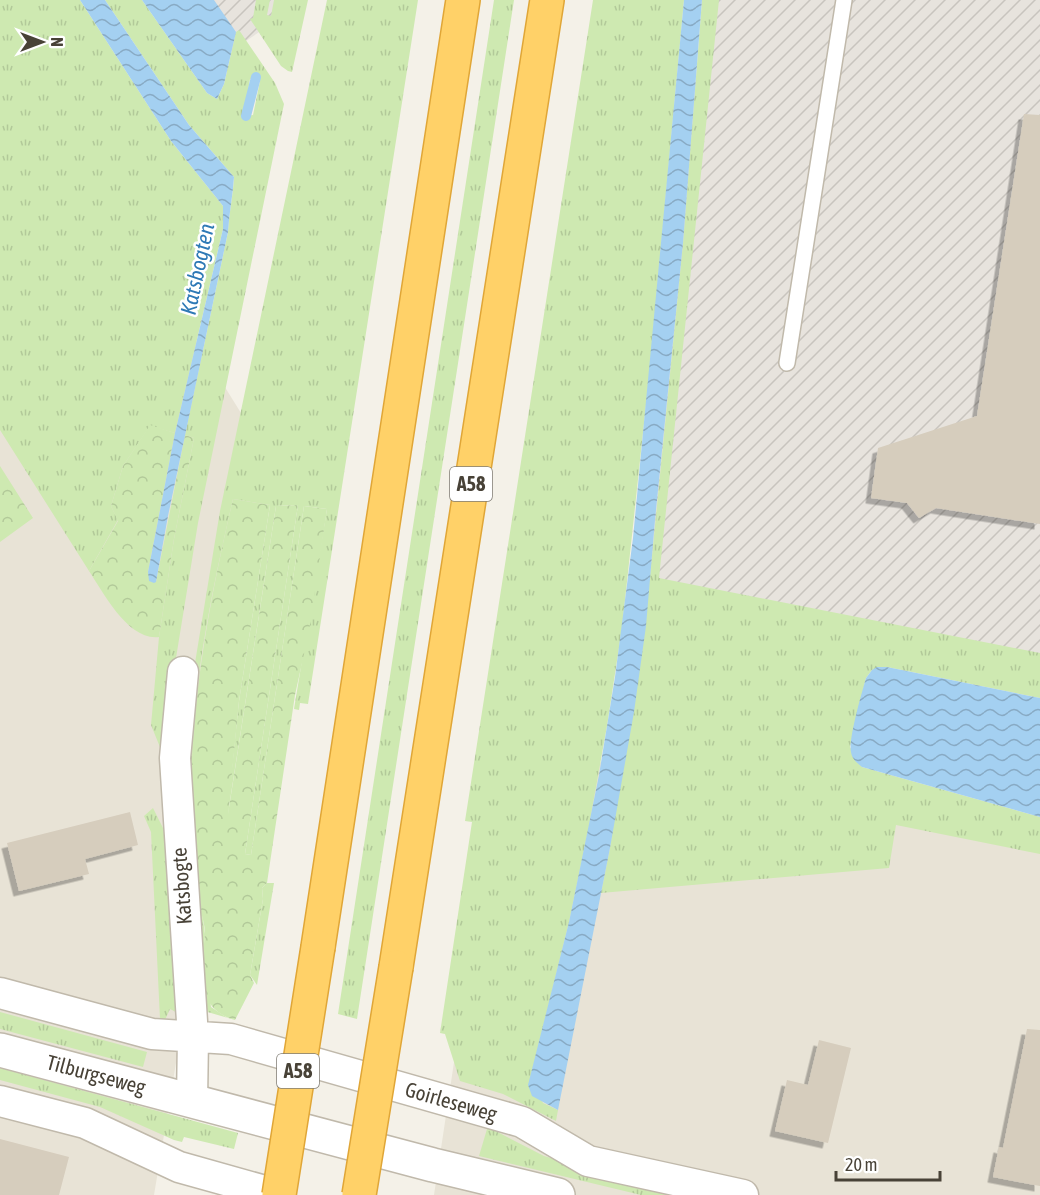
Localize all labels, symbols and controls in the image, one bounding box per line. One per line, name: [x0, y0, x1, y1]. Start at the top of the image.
north arrow: [12, 12, 72, 72]
text: N: [48, 37, 66, 47]
water label: Katsbogten: [175, 221, 219, 317]
road number: A58: [450, 467, 492, 501]
street label: Katsbogte: [166, 847, 196, 925]
street label: Tilburgseweg: [44, 1049, 148, 1099]
road number: A58: [277, 1054, 319, 1088]
street label: Goirleseweg: [403, 1076, 500, 1126]
scale bar: [836, 1144, 940, 1182]
text: 20 m: [845, 1154, 877, 1175]

